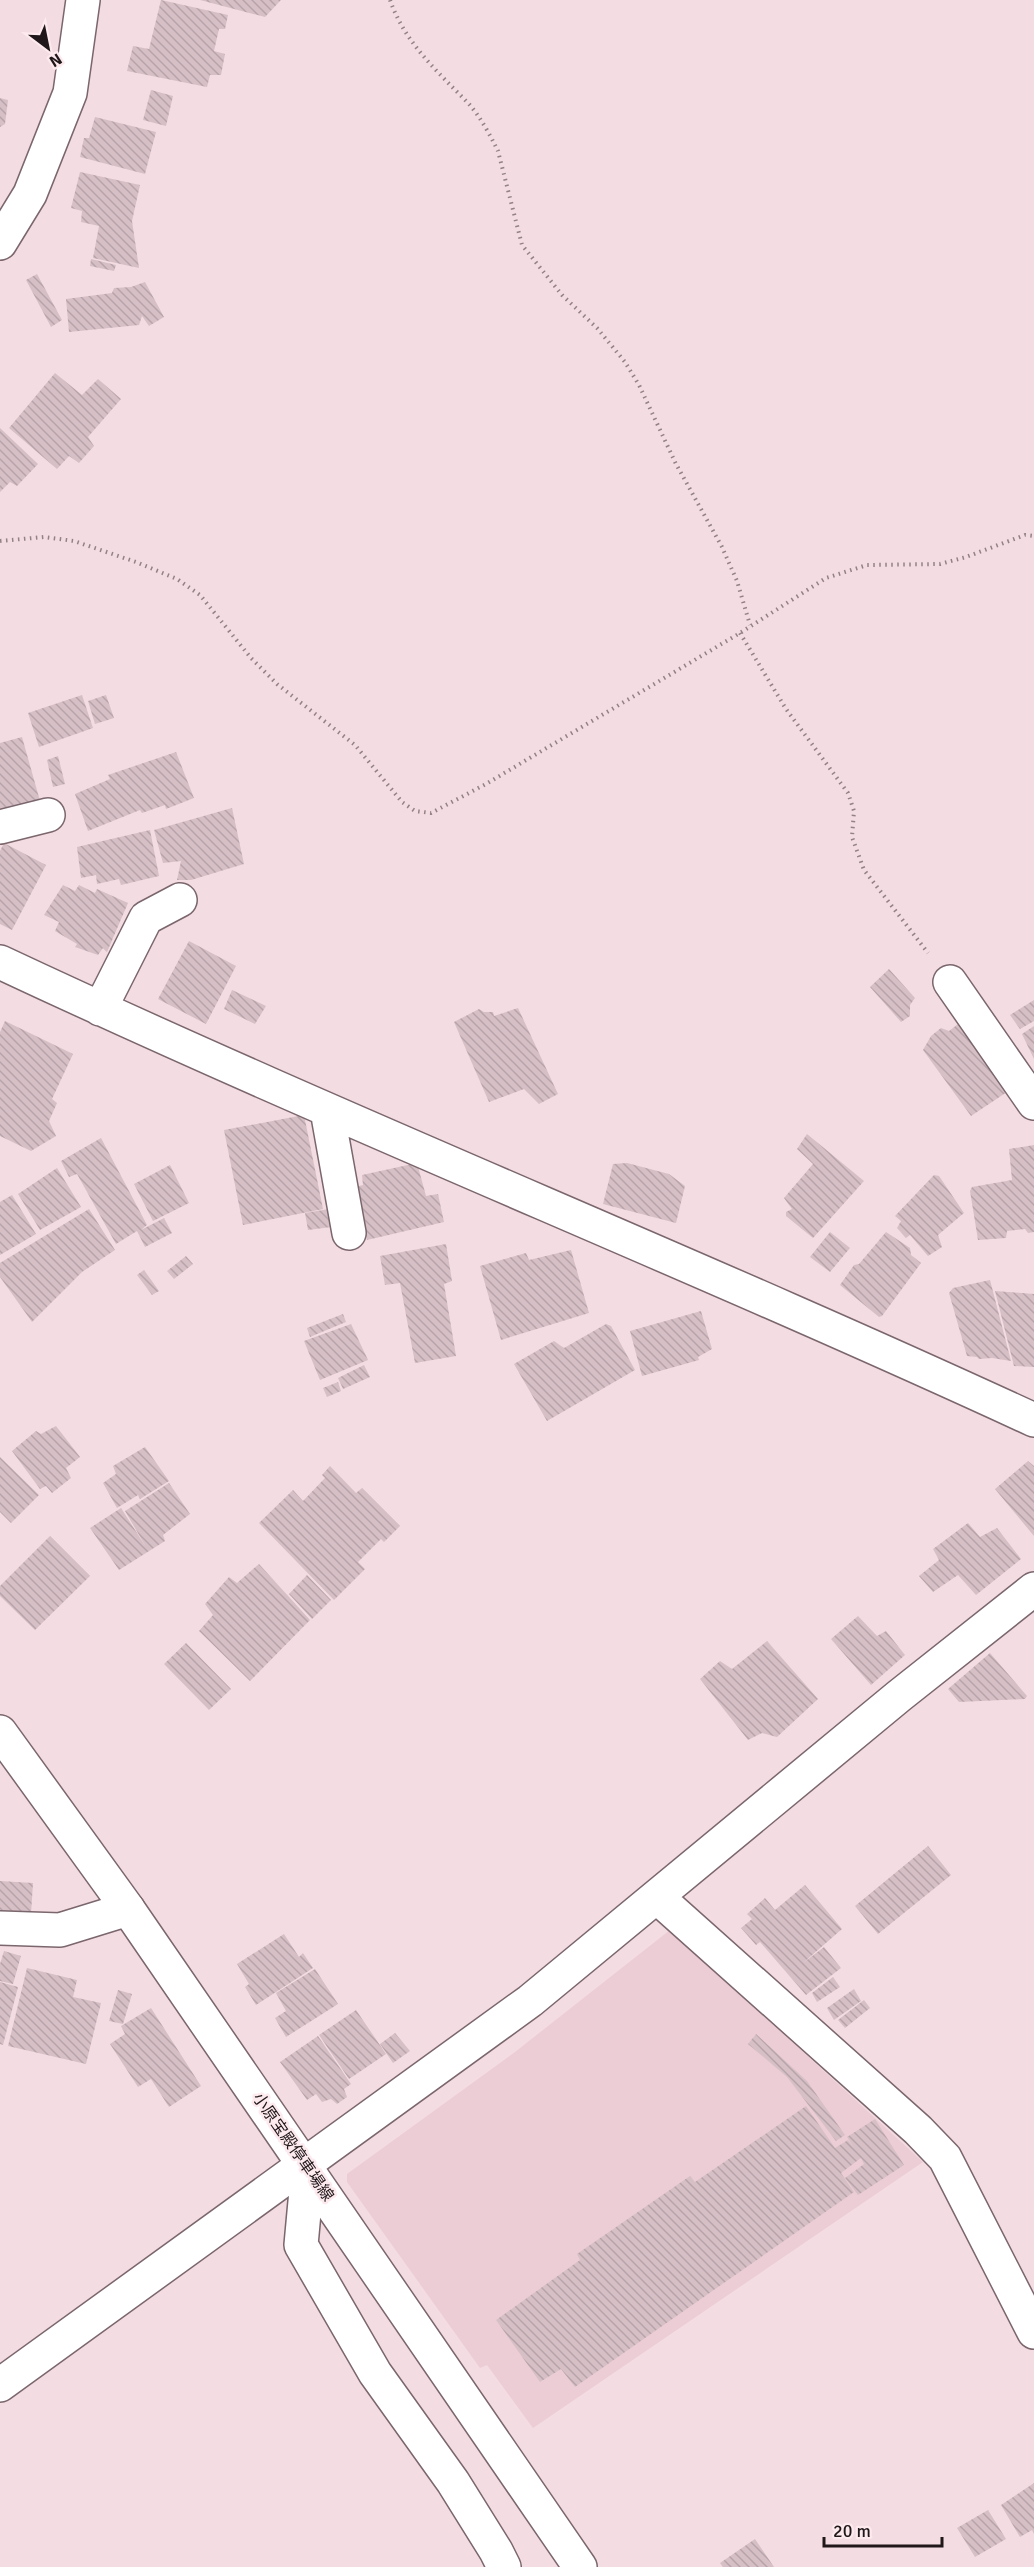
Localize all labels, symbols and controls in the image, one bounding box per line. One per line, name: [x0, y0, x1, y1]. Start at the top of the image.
north arrow: [18, 18, 78, 78]
text: N: [45, 48, 65, 71]
street label: 小原宝殿停車場線: [248, 2089, 338, 2205]
scale bar: [824, 2510, 942, 2548]
text: 20 m: [833, 2520, 871, 2542]

